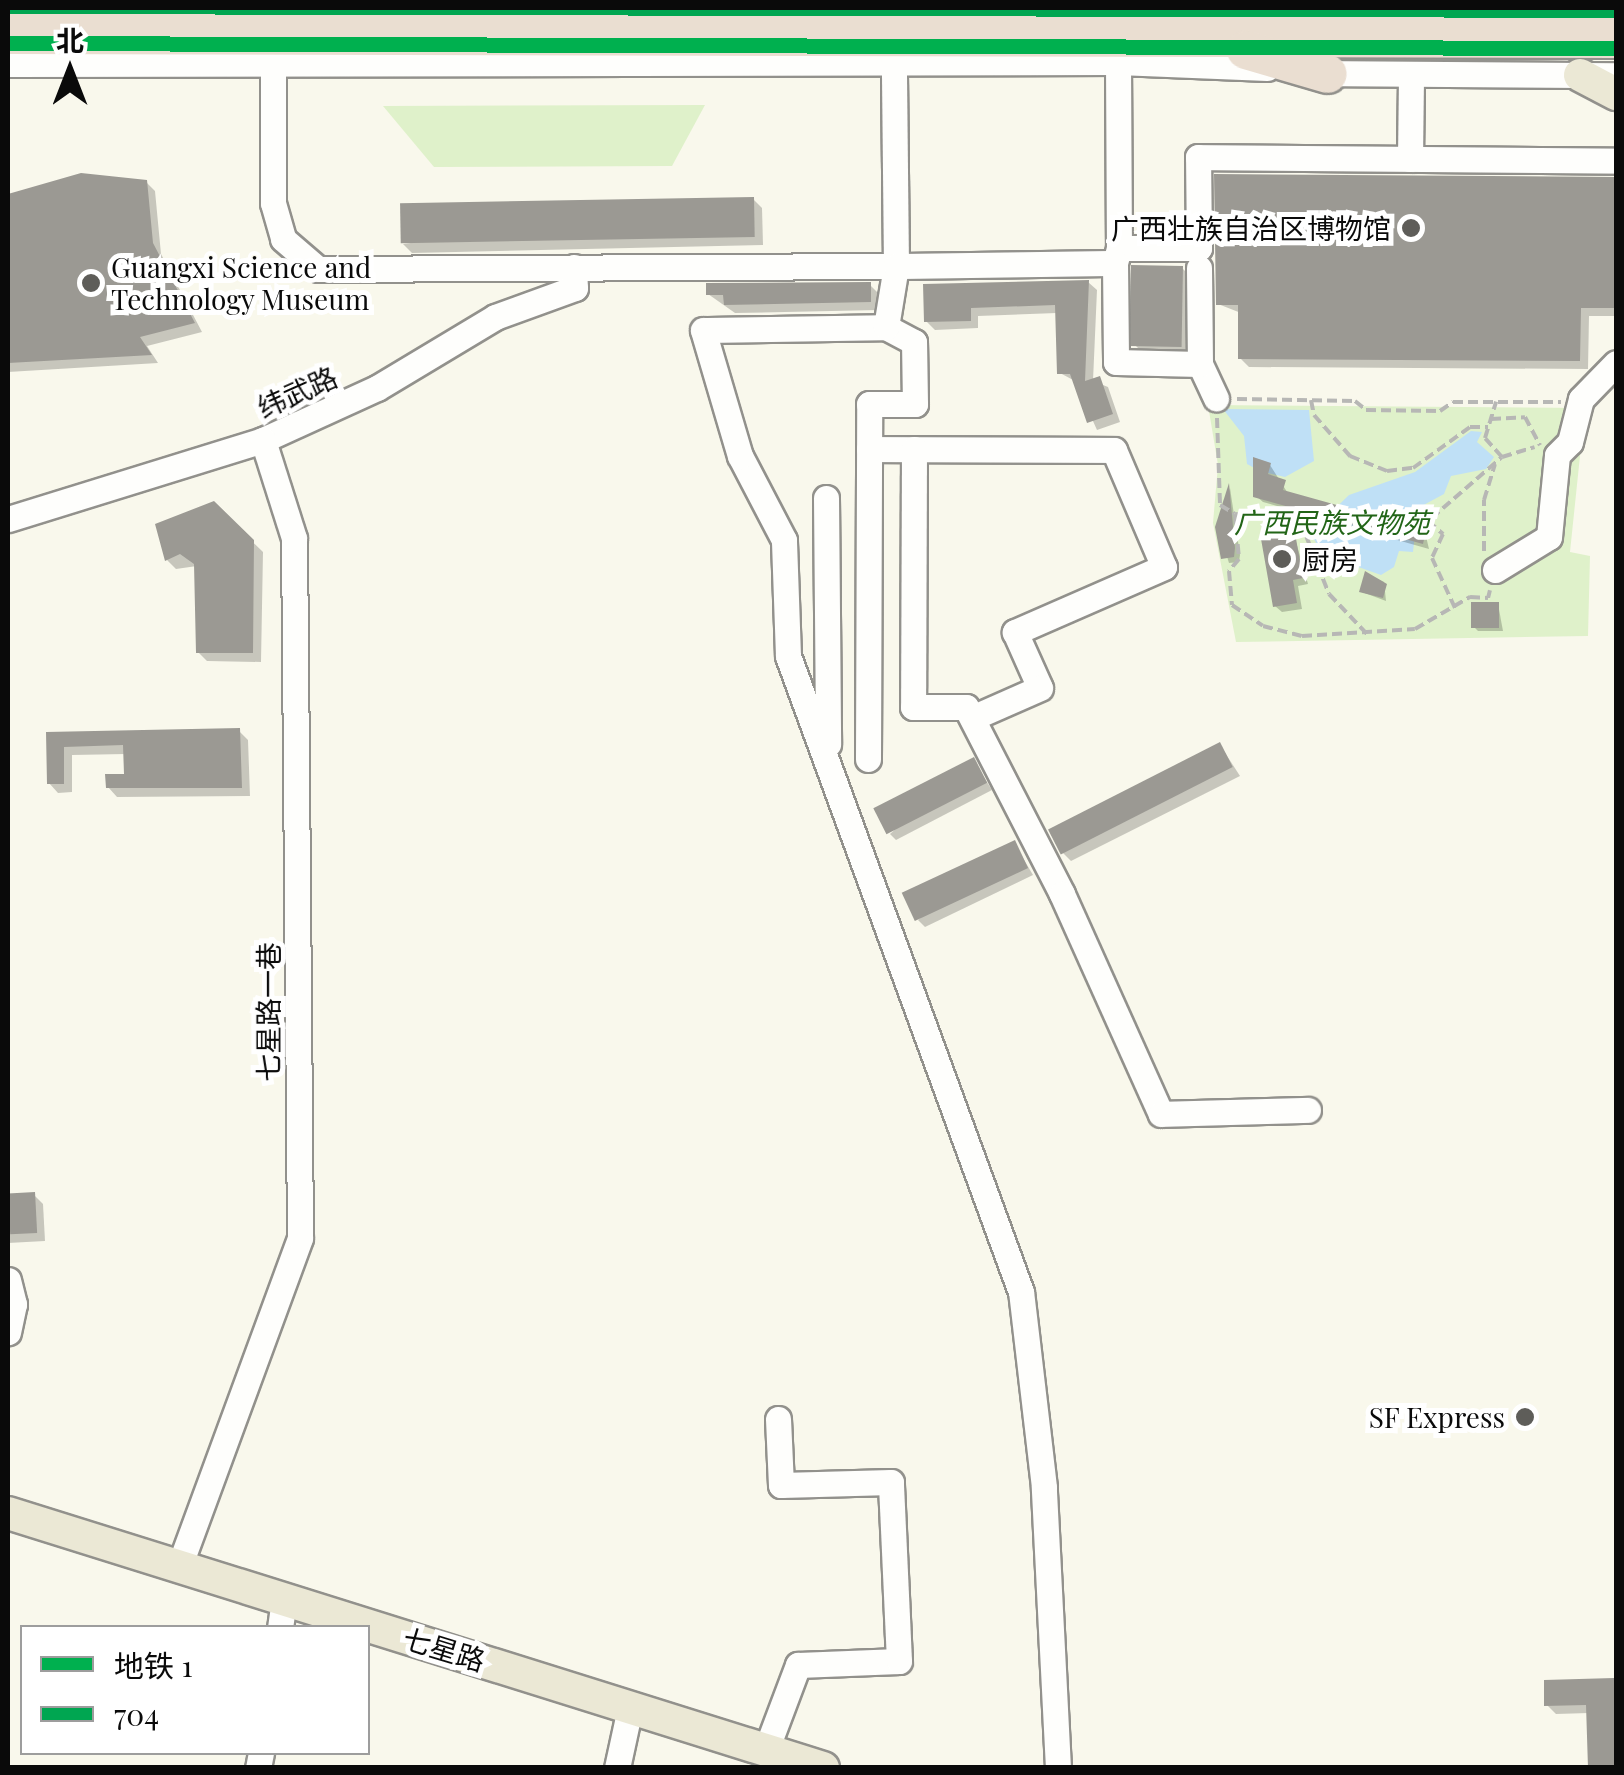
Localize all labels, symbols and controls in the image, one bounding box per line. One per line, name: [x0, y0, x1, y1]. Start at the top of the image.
north arrow: [20, 20, 120, 120]
text: 北: [56, 21, 84, 58]
place label: 广西壮族自治区博物馆: [1111, 211, 1391, 245]
marker: 广西壮族自治区博物馆: [1400, 217, 1422, 239]
place label: Guangxi Science and Technology Museum: [111, 250, 371, 316]
marker: Guangxi Science and Technology Museum: [80, 272, 102, 294]
street label: 纬武路: [252, 360, 342, 424]
park label: 广西民族文物苑: [1234, 505, 1430, 539]
place label: 厨房: [1302, 542, 1358, 576]
marker: 厨房: [1271, 548, 1293, 570]
street label: 七星路一巷: [251, 942, 285, 1082]
place label: SF Express: [1368, 1400, 1505, 1434]
marker: SF Express: [1514, 1406, 1536, 1428]
street label: 七星路: [399, 1621, 489, 1677]
legend: [20, 1625, 370, 1755]
text: 地铁 1: [114, 1645, 193, 1685]
text: 704: [114, 1694, 159, 1734]

